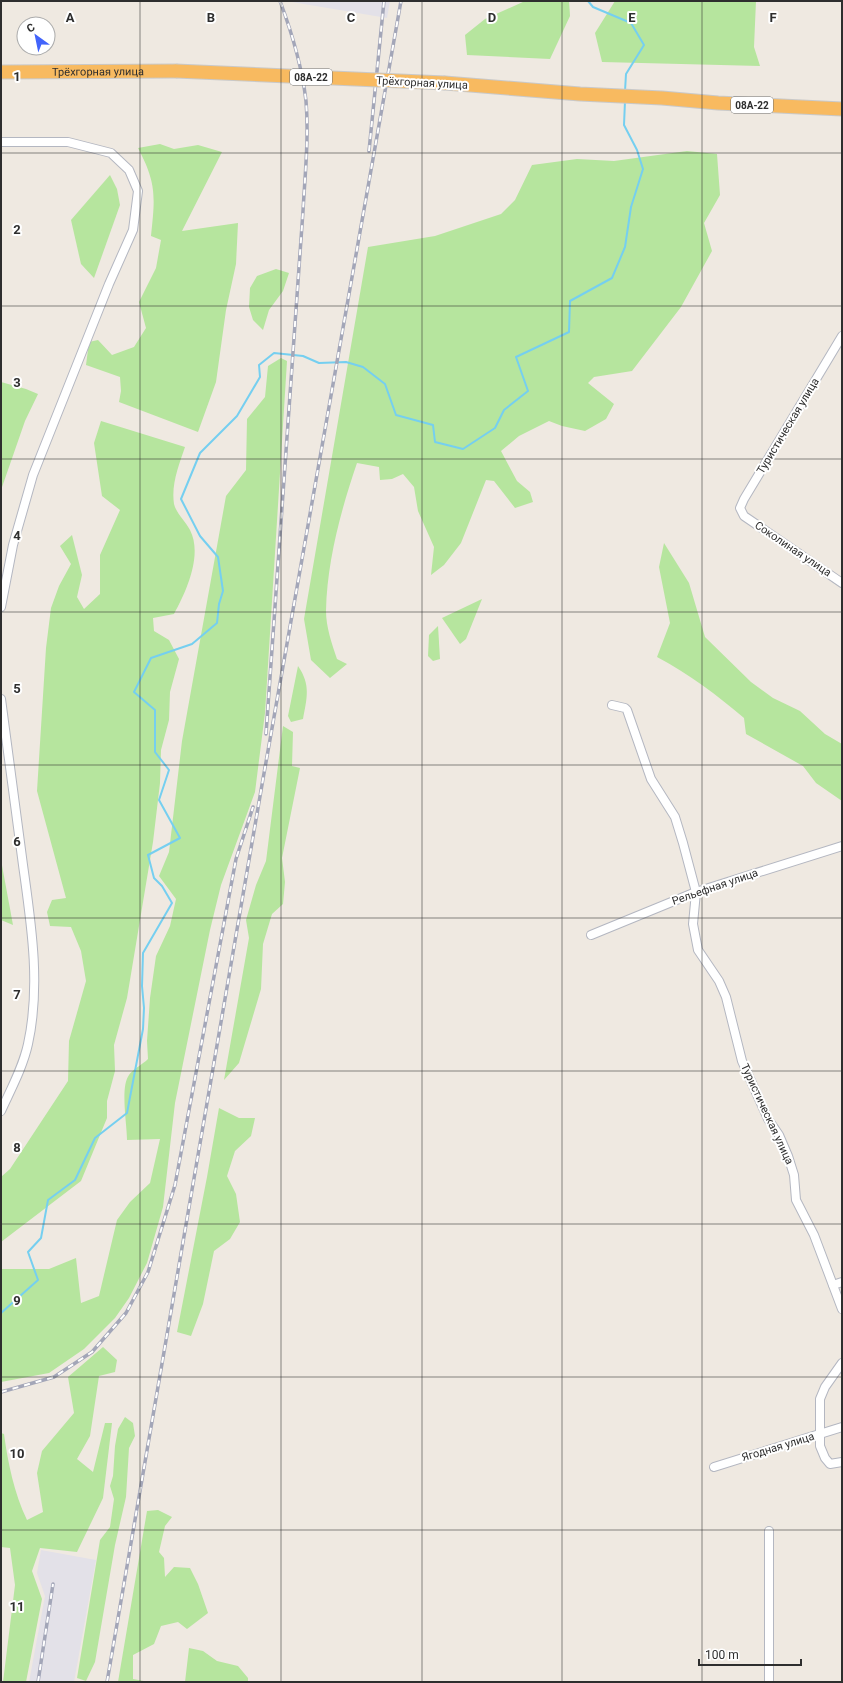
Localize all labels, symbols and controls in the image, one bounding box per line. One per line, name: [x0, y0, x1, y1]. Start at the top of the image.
text: A: [66, 10, 75, 25]
text: B: [207, 10, 215, 25]
text: C: [347, 10, 356, 25]
text: D: [488, 10, 496, 25]
text: E: [628, 10, 636, 25]
text: F: [769, 10, 777, 25]
north arrow: [16, 16, 56, 56]
text: С: [24, 21, 37, 35]
street label: Трёхгорная улица: [52, 65, 144, 78]
text: 1: [13, 69, 21, 84]
road number: 08А-22: [290, 69, 332, 85]
street label: Трёхгорная улица: [376, 74, 468, 92]
road number: 08А-22: [731, 97, 773, 113]
text: 2: [13, 222, 21, 237]
text: 3: [13, 375, 21, 390]
street label: Туристическая улица: [754, 376, 822, 476]
street label: Соколиная улица: [752, 519, 834, 579]
text: 4: [13, 528, 21, 543]
text: 5: [13, 681, 21, 696]
text: 6: [13, 834, 21, 849]
street label: Рельефная улица: [670, 866, 760, 908]
text: 7: [13, 987, 21, 1002]
street label: Туристическая улица: [738, 1062, 796, 1166]
text: 8: [13, 1140, 21, 1155]
text: 9: [13, 1293, 21, 1308]
street label: Ягодная улица: [740, 1430, 816, 1464]
text: 10: [10, 1446, 24, 1461]
text: 11: [10, 1599, 24, 1614]
scale bar: [699, 1641, 801, 1667]
text: 100 m: [705, 1648, 739, 1662]

